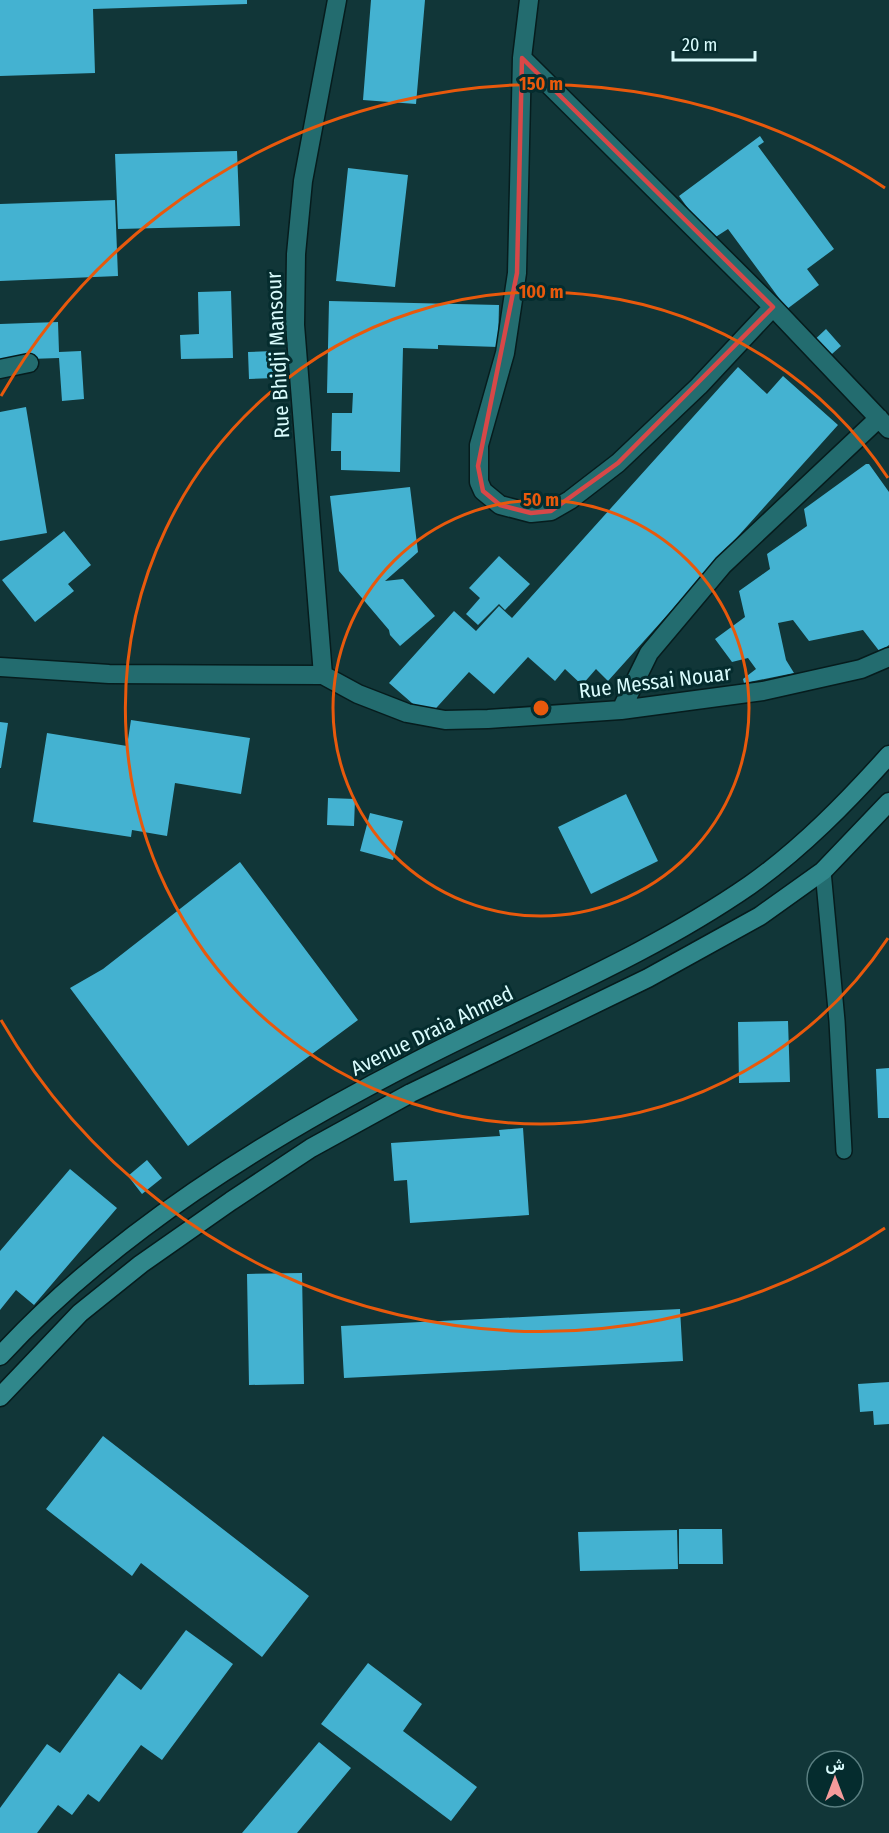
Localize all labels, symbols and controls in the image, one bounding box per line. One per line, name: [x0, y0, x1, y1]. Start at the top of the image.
scale bar: [673, 24, 756, 62]
text: 20 m: [682, 34, 717, 56]
text: 150 m: [519, 73, 563, 95]
street label: Rue Bhidji Mansour: [261, 270, 295, 439]
text: 100 m: [519, 281, 563, 303]
text: 50 m: [523, 489, 559, 511]
street label: Rue Messai Nouar: [577, 660, 733, 704]
centre of rings: [531, 698, 551, 718]
street label: Avenue Draia Ahmed: [346, 980, 518, 1082]
north arrow: [805, 1749, 865, 1809]
text: ش: [825, 1755, 845, 1774]

